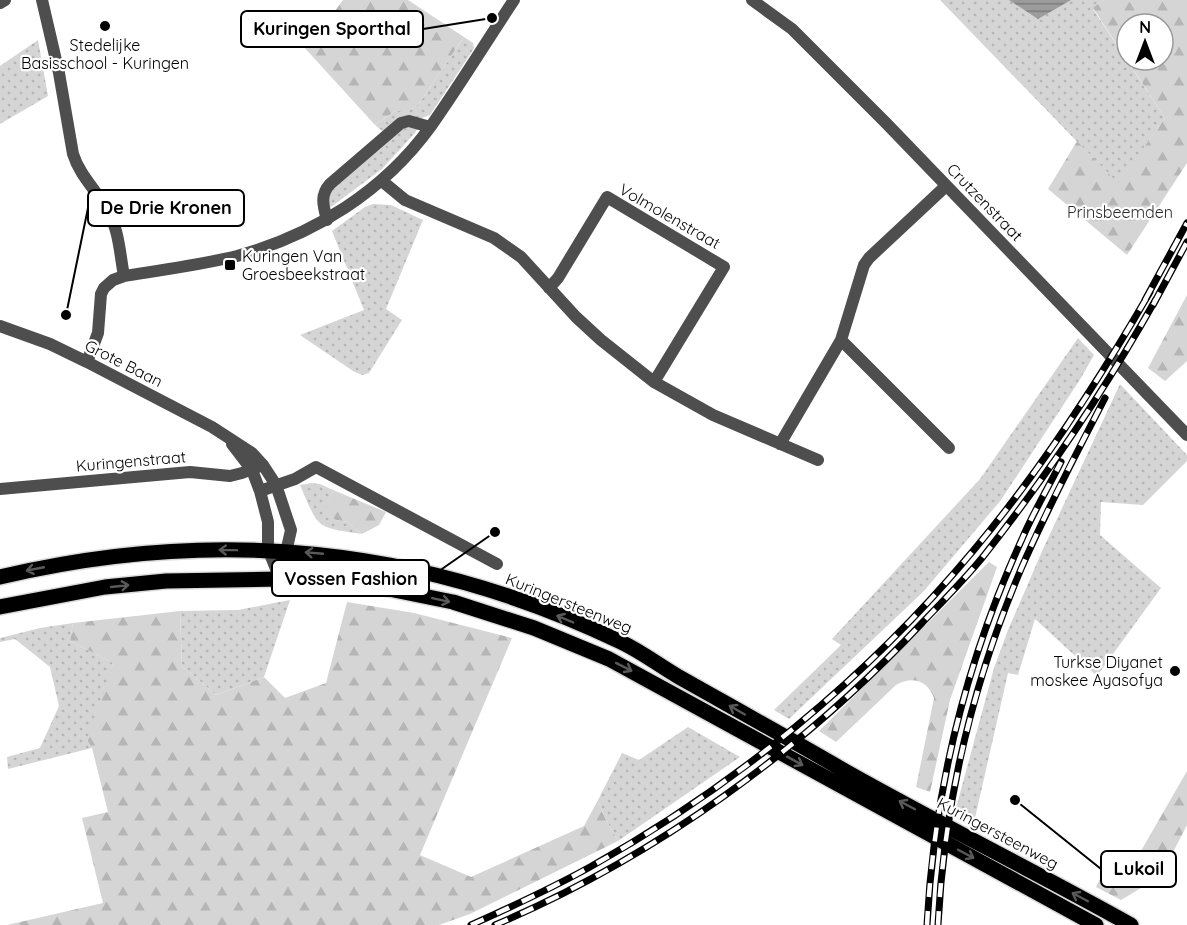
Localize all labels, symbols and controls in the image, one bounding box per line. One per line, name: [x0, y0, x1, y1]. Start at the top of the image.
callout: Kuringen Sporthal: [241, 11, 423, 47]
north arrow: [1115, 12, 1175, 72]
text: Kuringen Sporthal: [253, 17, 411, 40]
text: N: [1139, 17, 1151, 37]
marker: Stedelijke Basisschool - Kuringen: [98, 19, 112, 33]
place label: Stedelijke Basisschool - Kuringen: [21, 35, 189, 73]
street label: Crutzenstraat: [943, 159, 1027, 245]
street label: Volmolenstraat: [616, 179, 724, 253]
callout: De Drie Kronen: [88, 190, 244, 226]
text: De Drie Kronen: [100, 196, 232, 219]
park label: Prinsbeemden: [1067, 202, 1173, 222]
place label: Kuringen Van Groesbeekstraat: [242, 246, 365, 284]
marker: Kuringen Van Groesbeekstraat: [223, 258, 237, 272]
street label: Grote Baan: [82, 335, 166, 391]
street label: Kuringenstraat: [75, 446, 187, 476]
one-way arrow: [219, 544, 239, 556]
one-way arrow: [305, 547, 325, 558]
callout: Vossen Fashion: [272, 560, 429, 596]
one-way arrow: [25, 564, 45, 575]
text: Vossen Fashion: [284, 567, 418, 590]
street label: Kuringersteenweg: [503, 569, 635, 637]
one-way arrow: [109, 580, 129, 591]
one-way arrow: [431, 595, 451, 606]
one-way arrow: [556, 613, 574, 624]
place label: Turkse Diyanet moskee Ayasofya: [1030, 652, 1163, 690]
one-way arrow: [615, 661, 633, 673]
marker: Turkse Diyanet moskee Ayasofya: [1168, 664, 1182, 678]
one-way arrow: [729, 703, 746, 715]
one-way arrow: [786, 755, 803, 767]
street label: Kuringersteenweg: [934, 793, 1062, 873]
one-way arrow: [899, 799, 916, 811]
one-way arrow: [957, 849, 975, 860]
callout: Lukoil: [1101, 851, 1176, 887]
text: Lukoil: [1114, 857, 1164, 880]
one-way arrow: [1071, 891, 1089, 902]

